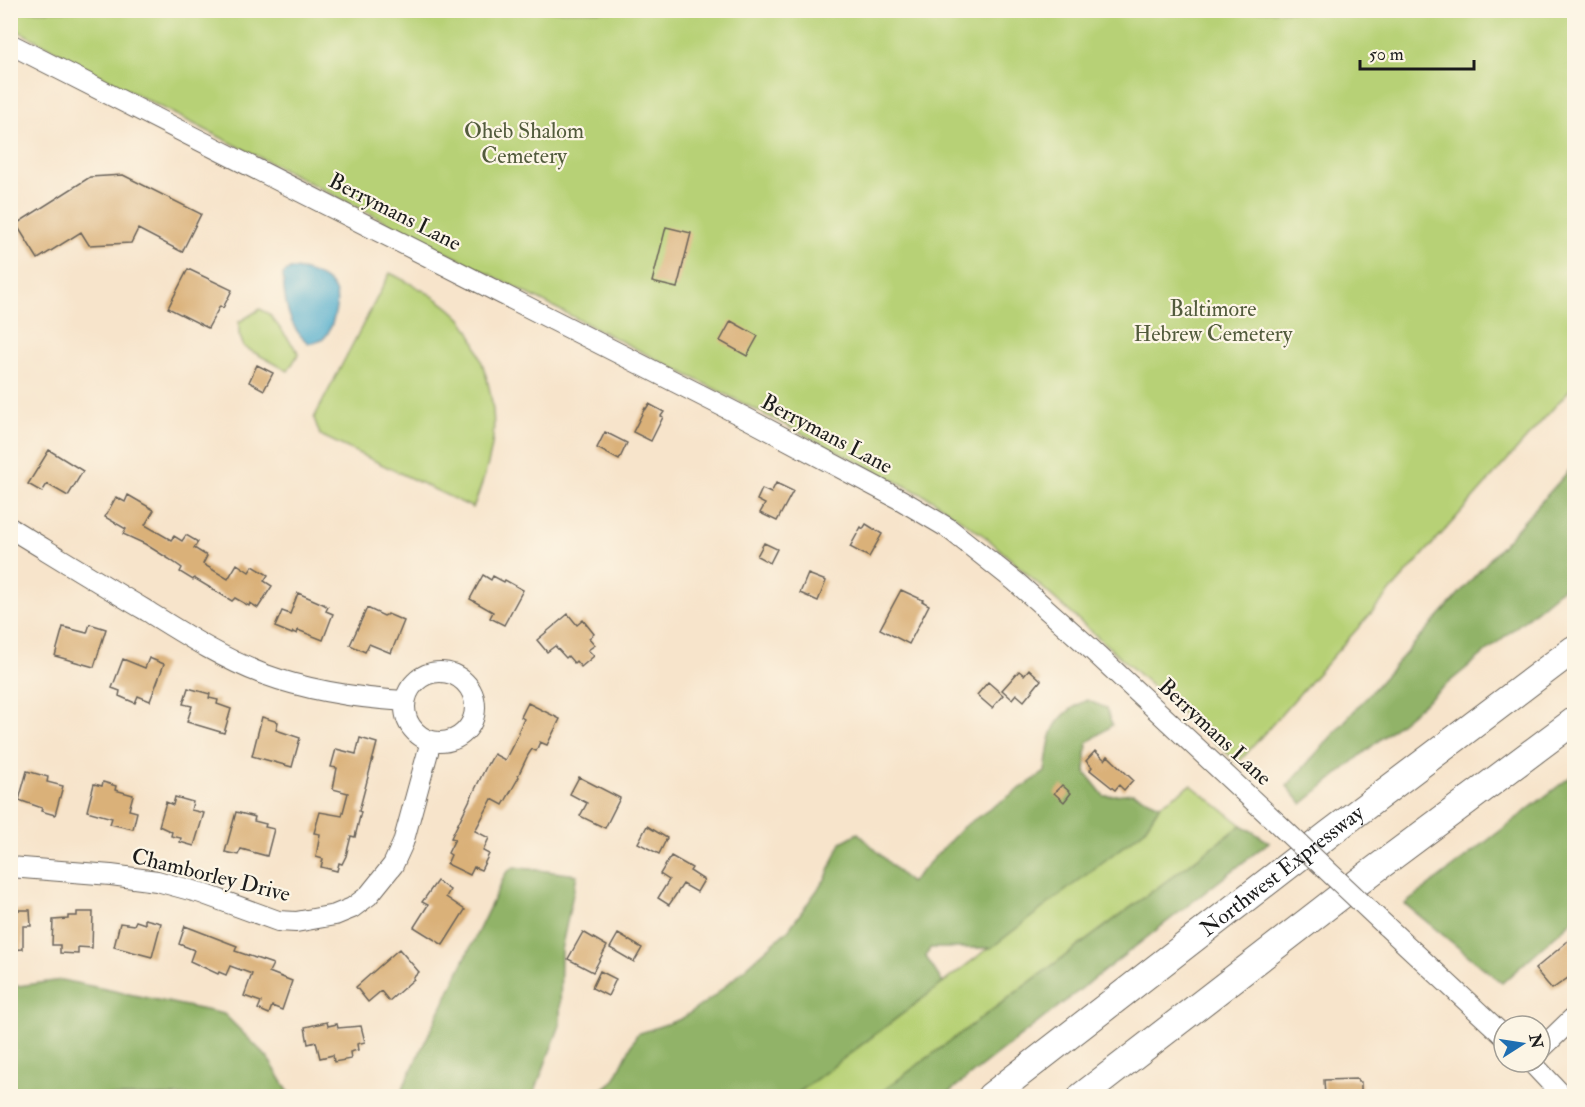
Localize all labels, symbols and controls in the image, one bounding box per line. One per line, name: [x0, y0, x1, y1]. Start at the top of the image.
scale bar: [1360, 33, 1474, 71]
text: 50 m: [1369, 43, 1404, 66]
park label: Oheb Shalom Cemetery: [464, 117, 584, 170]
street label: Berrymans Lane: [324, 167, 466, 257]
park label: Baltimore Hebrew Cemetery: [1134, 295, 1293, 348]
street label: Berrymans Lane: [756, 388, 898, 480]
street label: Berrymans Lane: [1152, 672, 1278, 792]
street label: Northwest Expressway: [1194, 798, 1370, 943]
street label: Chamborley Drive: [129, 842, 293, 908]
north arrow: [1492, 1014, 1552, 1074]
text: N: [1524, 1031, 1547, 1051]

